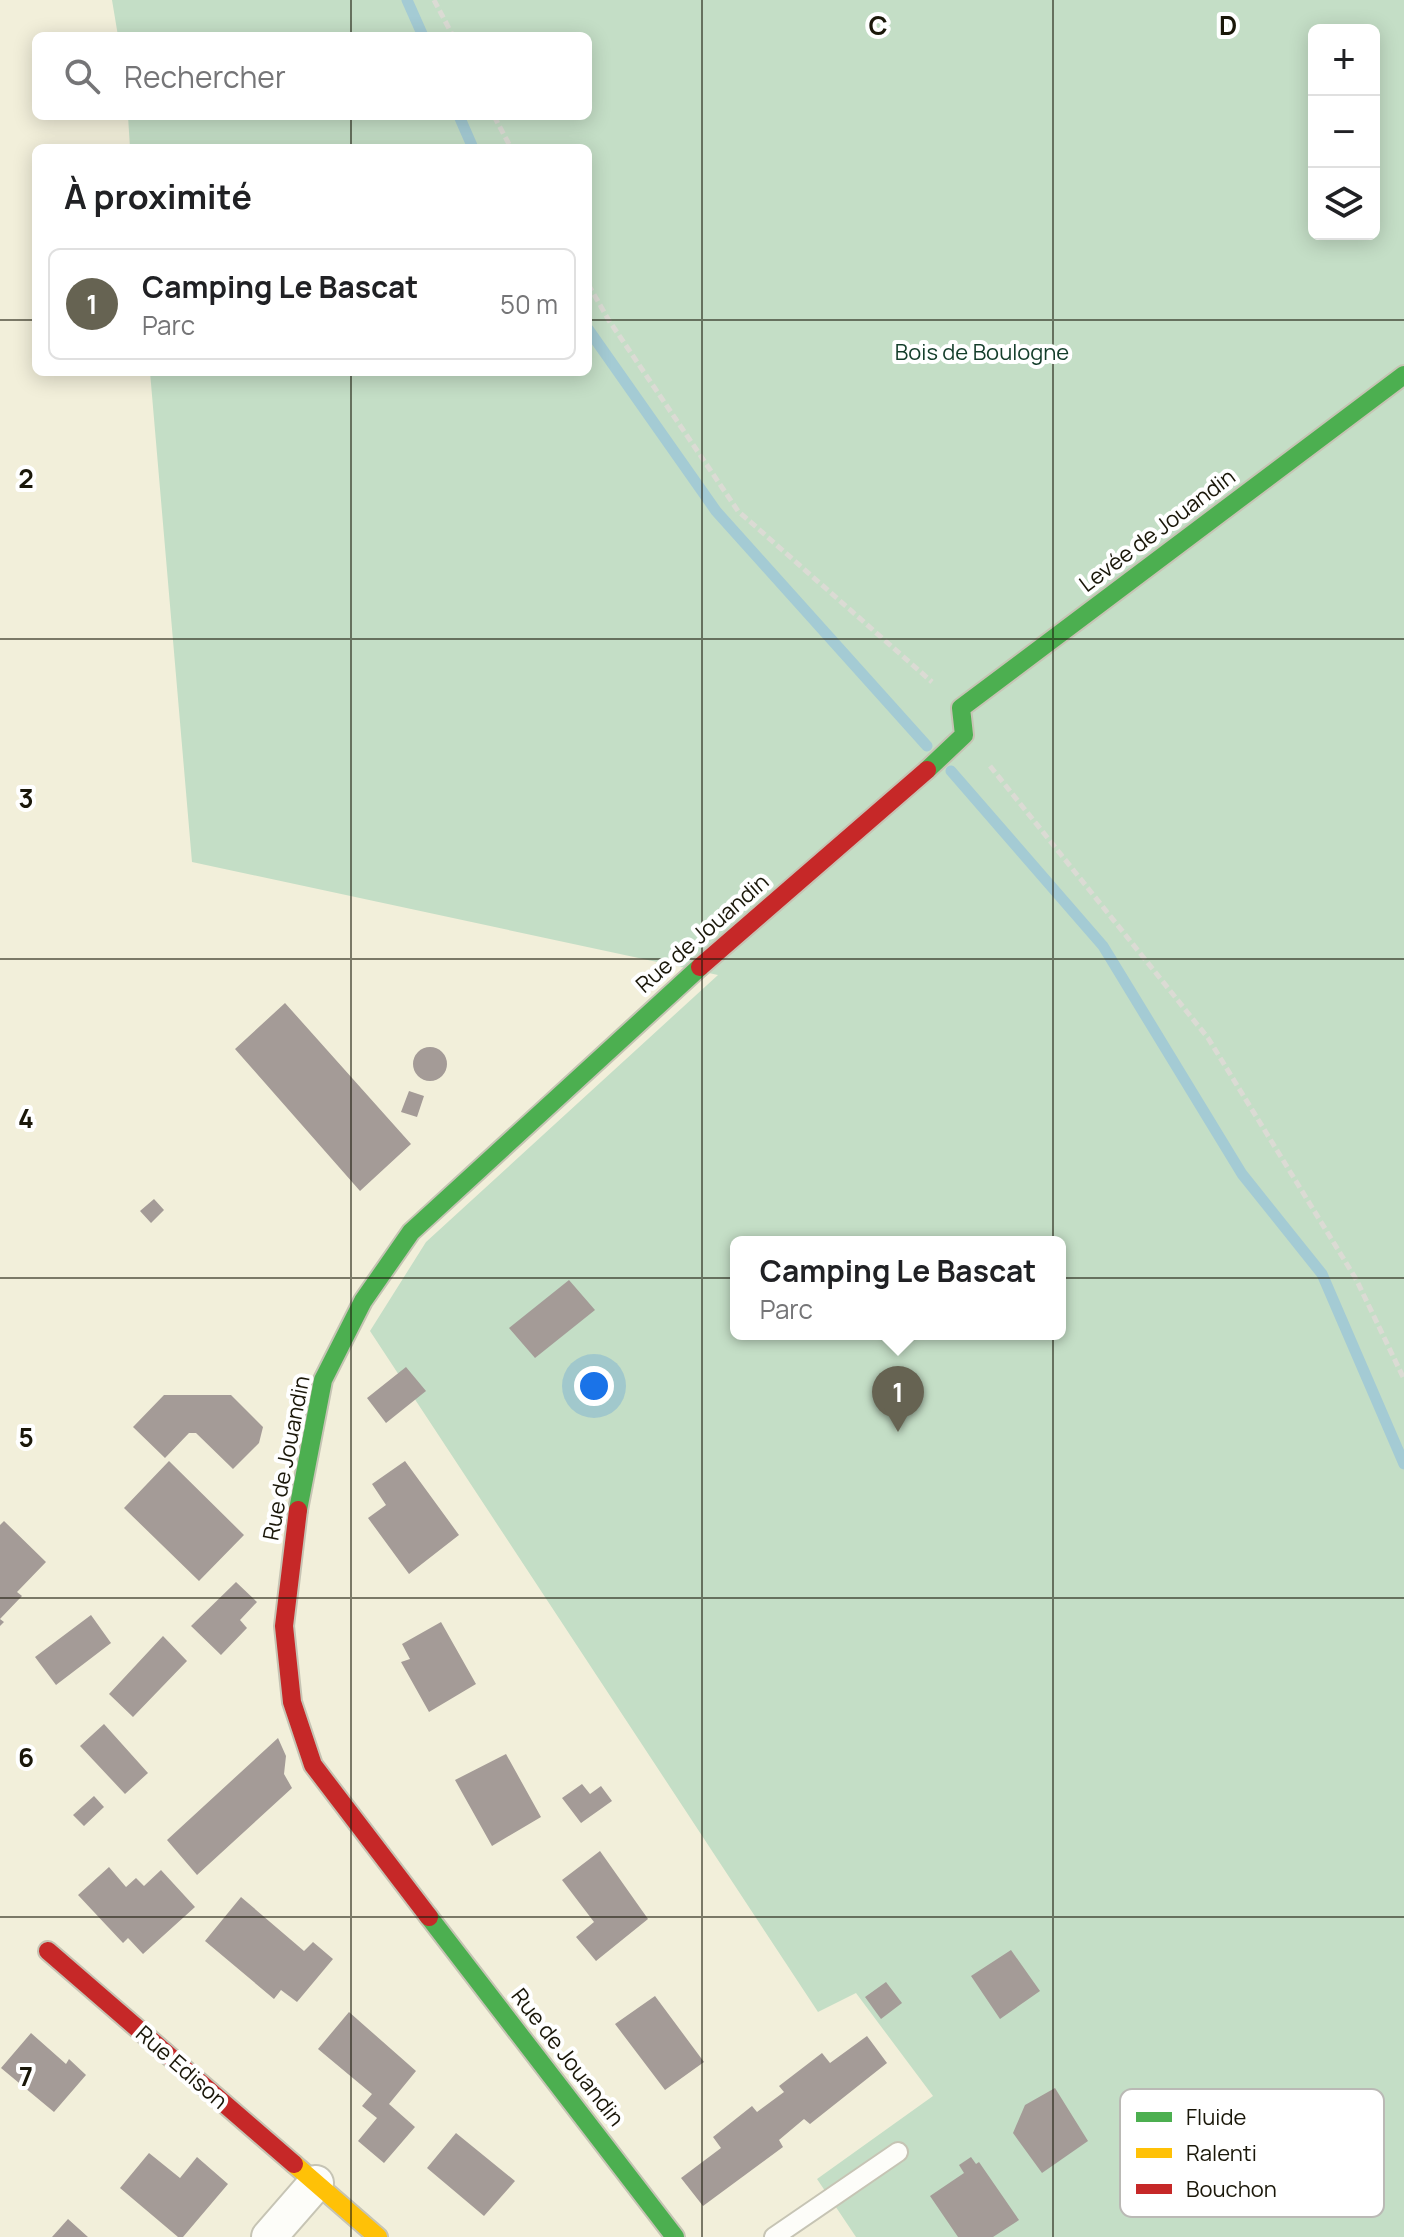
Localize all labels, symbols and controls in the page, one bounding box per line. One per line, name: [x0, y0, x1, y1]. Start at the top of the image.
text: C: [868, 7, 888, 43]
text: D: [1219, 7, 1237, 43]
map controls: [1308, 24, 1380, 240]
button: +: [1308, 24, 1380, 96]
search box: [32, 32, 592, 120]
icon: search: [60, 54, 104, 98]
text: Rechercher: [124, 56, 286, 97]
button: −: [1308, 96, 1380, 168]
button: layers: [1308, 168, 1380, 240]
text: À proximité: [64, 173, 252, 219]
text: Camping Le Bascat: [142, 266, 418, 307]
text: 1: [86, 286, 98, 322]
text: 50 m: [500, 286, 558, 322]
text: Parc: [142, 307, 195, 343]
park label: Bois de Boulogne: [895, 337, 1069, 367]
text: 2: [18, 460, 34, 496]
street label: Levée de Jouandin: [1073, 461, 1241, 599]
text: 3: [18, 780, 34, 816]
street label: Rue de Jouandin: [629, 867, 775, 999]
text: 4: [18, 1100, 34, 1136]
popup: [730, 1236, 1066, 1340]
text: Camping Le Bascat: [760, 1250, 1036, 1291]
text: Parc: [760, 1291, 813, 1327]
your location: [574, 1366, 614, 1406]
pin: 1: [872, 1366, 924, 1432]
street label: Rue de Jouandin: [255, 1373, 317, 1543]
text: 5: [18, 1419, 34, 1455]
text: 6: [18, 1739, 34, 1775]
street label: Rue de Jouandin: [505, 1982, 631, 2132]
street label: Rue Edison: [130, 2019, 234, 2115]
text: 7: [19, 2058, 33, 2094]
legend: [1120, 2089, 1384, 2217]
text: Fluide: [1186, 2102, 1246, 2132]
text: Ralenti: [1186, 2138, 1257, 2168]
text: Bouchon: [1186, 2174, 1277, 2204]

